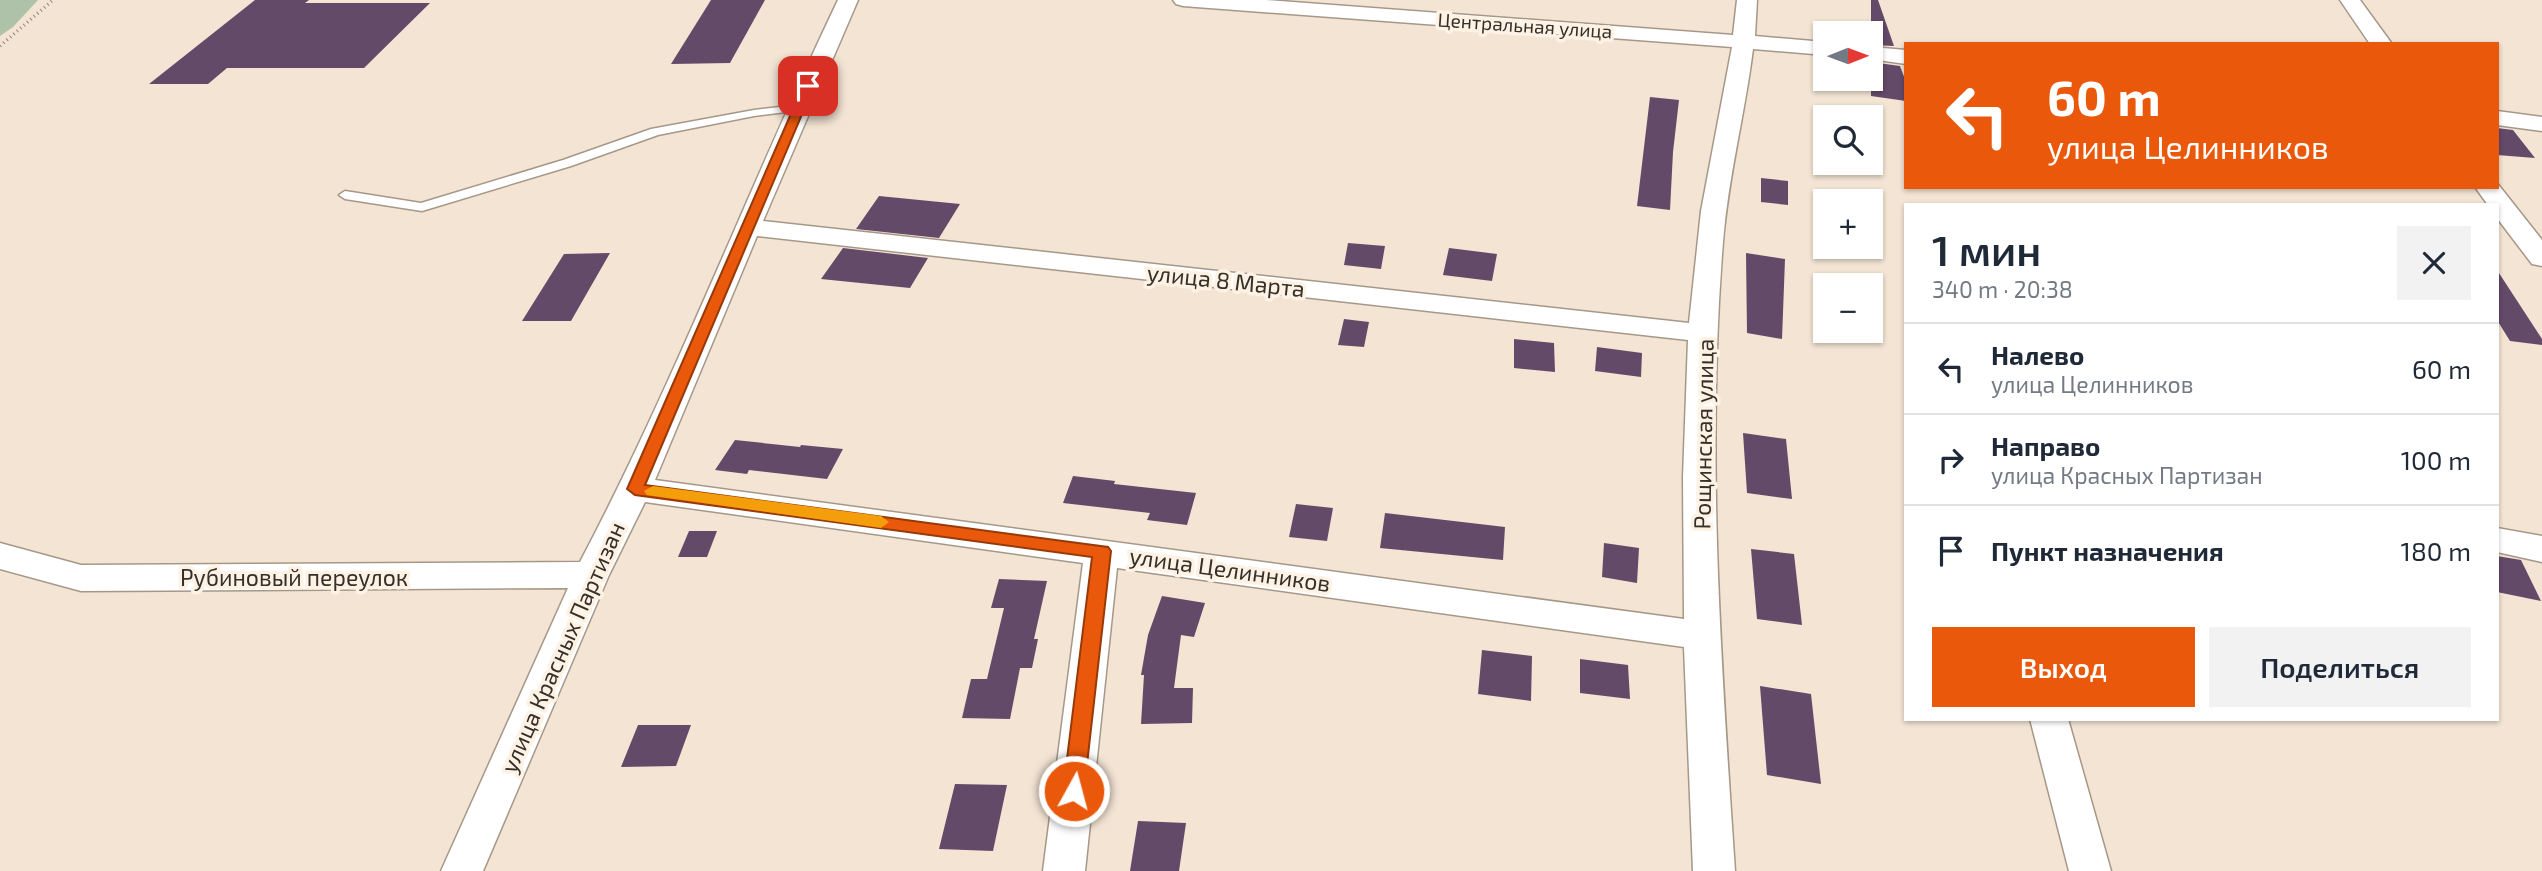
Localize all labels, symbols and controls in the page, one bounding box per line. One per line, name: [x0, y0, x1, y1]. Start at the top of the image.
street label: Центральная улица: [1437, 7, 1613, 44]
north arrow: [1813, 21, 1883, 91]
map controls: [1813, 21, 1883, 343]
pin: [778, 56, 838, 116]
icon: arrive: [789, 67, 827, 105]
text: 60 m: [2047, 67, 2161, 126]
icon: left: [1932, 70, 2023, 161]
button: search: [1813, 105, 1883, 175]
text: улица Целинников: [2047, 127, 2329, 165]
button: +: [1813, 189, 1883, 259]
text: 1 мин: [1932, 224, 2041, 274]
button: close: [2397, 226, 2471, 300]
street label: улица 8 Марта: [1146, 258, 1306, 303]
button: −: [1813, 273, 1883, 343]
text: 340 m · 20:38: [1932, 275, 2073, 303]
street label: Рощинская улица: [1687, 338, 1720, 530]
text: Налево: [1991, 339, 2084, 370]
icon: left: [1932, 350, 1970, 388]
text: 60 m: [2412, 353, 2471, 384]
text: улица Целинников: [1991, 370, 2194, 398]
text: Направо: [1991, 430, 2100, 461]
icon: right: [1932, 441, 1970, 479]
text: 100 m: [2401, 444, 2471, 475]
text: улица Красных Партизан: [1991, 461, 2263, 489]
street label: улица Красных Партизан: [494, 517, 631, 777]
icon: arrive: [1932, 532, 1970, 570]
text: Пункт назначения: [1991, 535, 2224, 566]
text: 180 m: [2401, 535, 2471, 566]
street label: улица Целинников: [1128, 541, 1332, 598]
street label: Рубиновый переулок: [180, 563, 408, 592]
button: Выход: [1932, 627, 2195, 707]
button: Поделиться: [2209, 627, 2471, 707]
position arrow: [1037, 754, 1111, 828]

